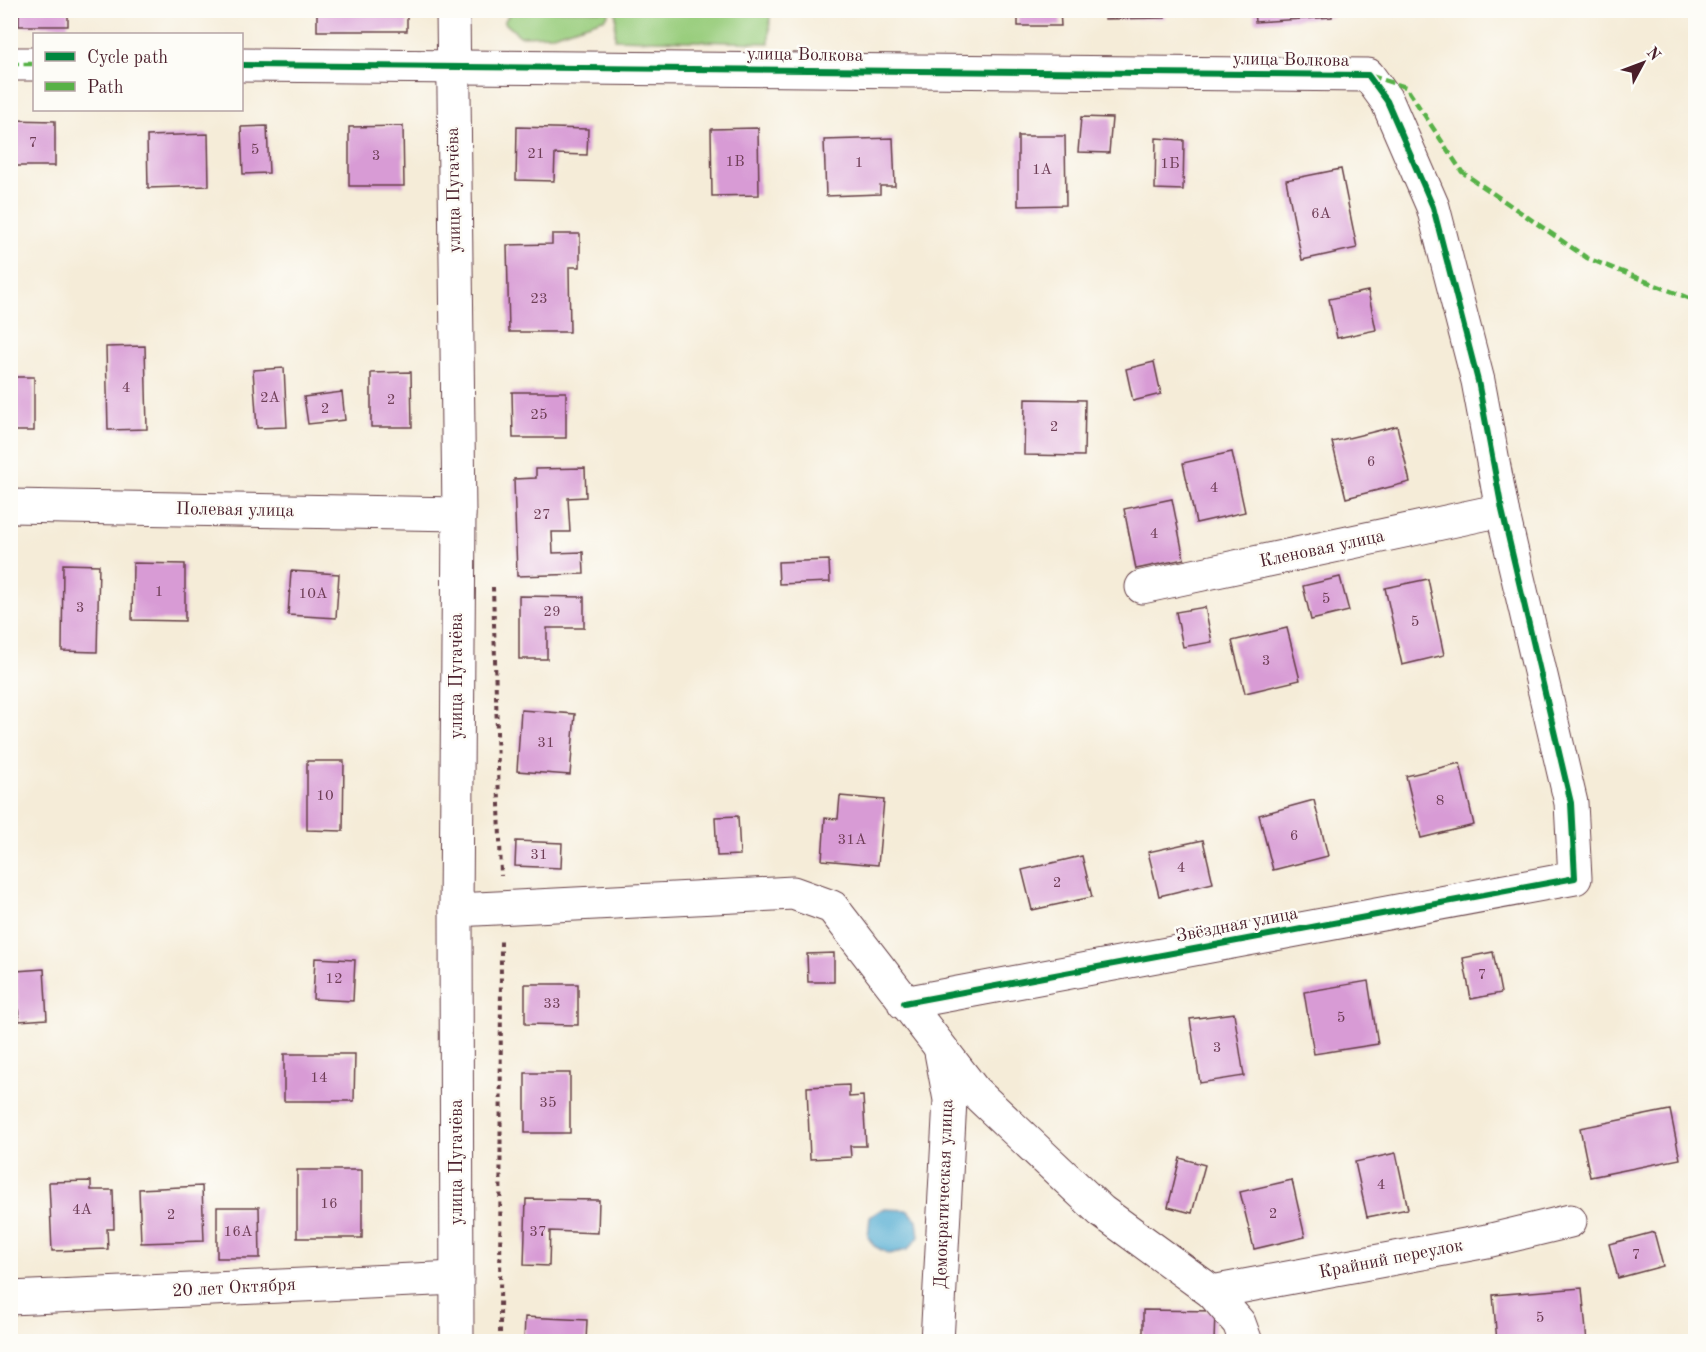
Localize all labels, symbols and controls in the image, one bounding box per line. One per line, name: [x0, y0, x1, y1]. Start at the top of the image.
legend: [33, 33, 243, 111]
north arrow: [1613, 33, 1673, 93]
street label: улица Волкова: [746, 45, 864, 65]
text: N: [1643, 45, 1663, 65]
text: Cycle path: [87, 49, 168, 67]
street label: улица Волкова: [1232, 50, 1350, 70]
text: Path: [87, 79, 124, 97]
street label: улица Пугачёва: [444, 127, 464, 253]
house number: 7: [29, 136, 37, 151]
house number: 5: [251, 143, 259, 158]
house number: 21: [527, 147, 545, 162]
house number: 3: [372, 149, 380, 164]
house number: 1В: [725, 155, 745, 170]
house number: 1: [855, 156, 863, 171]
house number: 1Б: [1160, 157, 1180, 172]
house number: 1А: [1032, 163, 1053, 178]
house number: 6А: [1311, 207, 1332, 222]
house number: 23: [530, 292, 548, 307]
house number: 4: [122, 381, 130, 396]
house number: 2А: [260, 391, 281, 406]
house number: 2: [387, 393, 395, 408]
house number: 2: [321, 402, 329, 417]
house number: 25: [530, 408, 548, 423]
house number: 2: [1050, 420, 1058, 435]
house number: 6: [1367, 455, 1375, 470]
house number: 4: [1210, 481, 1218, 496]
street label: Полевая улица: [176, 500, 294, 520]
house number: 27: [533, 508, 551, 523]
house number: 4: [1150, 527, 1158, 542]
street label: Кленовая улица: [1258, 527, 1386, 571]
house number: 1: [155, 585, 163, 600]
house number: 10А: [299, 587, 328, 602]
house number: 5: [1322, 592, 1330, 607]
house number: 3: [76, 601, 84, 616]
house number: 29: [543, 605, 561, 620]
street label: улица Пугачёва: [448, 613, 466, 739]
house number: 5: [1411, 615, 1419, 630]
house number: 3: [1262, 654, 1270, 669]
house number: 31: [537, 736, 555, 751]
house number: 10: [316, 789, 334, 804]
house number: 8: [1436, 794, 1444, 809]
house number: 6: [1290, 829, 1298, 844]
house number: 31А: [838, 833, 867, 848]
house number: 31: [530, 848, 548, 863]
house number: 4: [1177, 861, 1185, 876]
house number: 2: [1053, 876, 1061, 891]
street label: Звёздная улица: [1174, 904, 1300, 946]
house number: 7: [1478, 968, 1486, 983]
house number: 12: [325, 972, 343, 987]
house number: 33: [543, 997, 561, 1012]
house number: 5: [1337, 1011, 1345, 1026]
house number: 3: [1213, 1041, 1221, 1056]
house number: 14: [310, 1071, 328, 1086]
house number: 35: [539, 1096, 557, 1111]
street label: улица Пугачёва: [448, 1099, 466, 1225]
street label: Демократическая улица: [932, 1099, 956, 1289]
house number: 4: [1377, 1178, 1385, 1193]
house number: 16: [320, 1197, 338, 1212]
house number: 4А: [72, 1203, 93, 1218]
house number: 2: [1269, 1207, 1277, 1222]
house number: 2: [167, 1208, 175, 1223]
house number: 16А: [224, 1225, 253, 1240]
house number: 37: [529, 1225, 547, 1240]
street label: Крайний переулок: [1317, 1236, 1465, 1282]
house number: 7: [1632, 1248, 1640, 1263]
street label: 20 лет Октября: [172, 1276, 296, 1300]
house number: 5: [1536, 1311, 1544, 1326]

